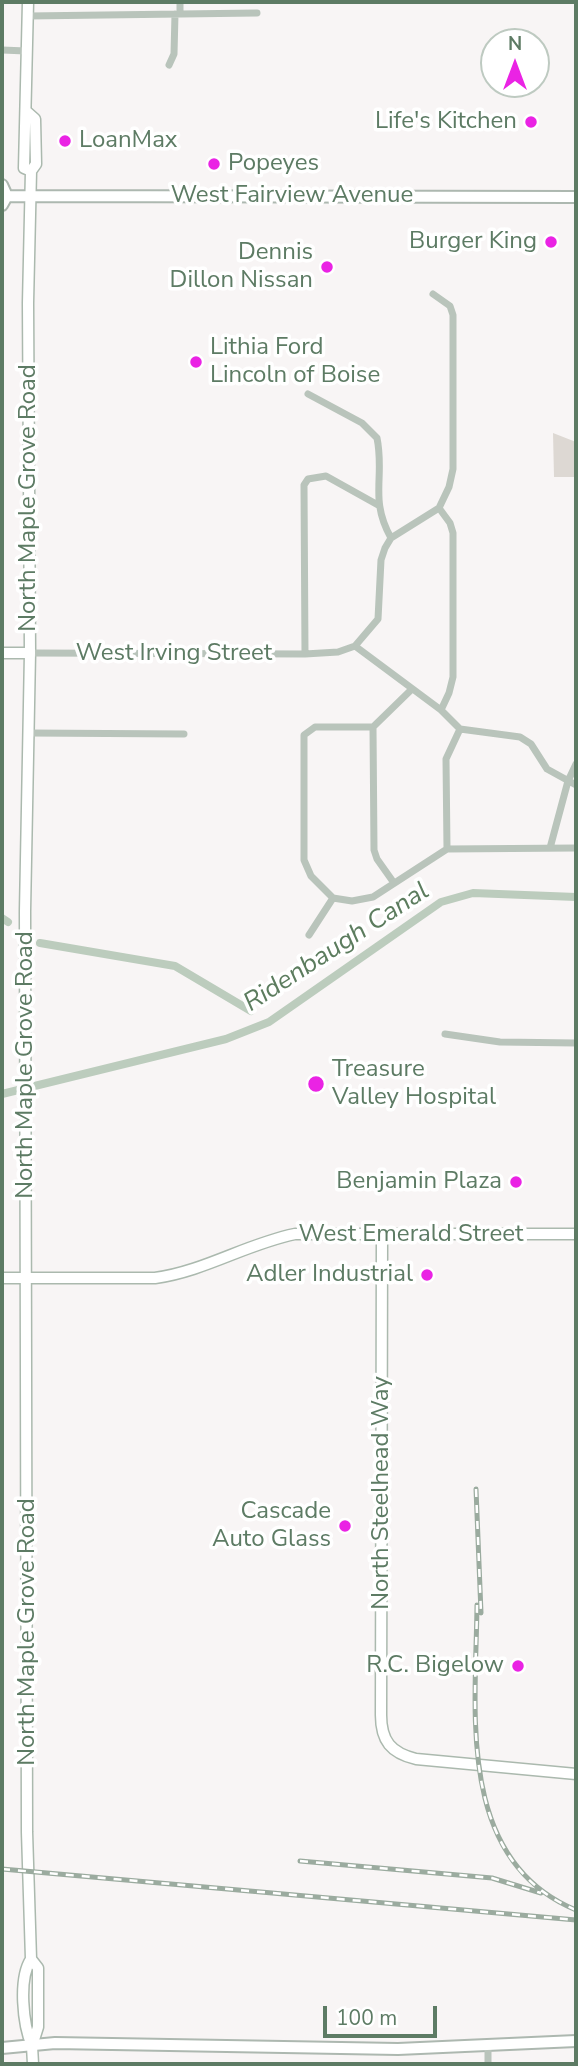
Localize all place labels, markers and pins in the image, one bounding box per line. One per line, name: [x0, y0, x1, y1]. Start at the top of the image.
place label: Life's Kitchen: [375, 108, 517, 136]
marker: Life's Kitchen: [523, 114, 539, 130]
place label: LoanMax: [79, 127, 177, 155]
marker: LoanMax: [57, 133, 73, 149]
place label: Popeyes: [228, 150, 319, 178]
marker: Popeyes: [206, 156, 222, 172]
place label: Burger King: [409, 228, 537, 256]
marker: Burger King: [543, 234, 559, 250]
place label: Dennis Dillon Nissan: [170, 239, 313, 295]
marker: Dennis Dillon Nissan: [319, 259, 335, 275]
place label: Lithia Ford Lincoln of Boise: [210, 334, 380, 390]
marker: Lithia Ford Lincoln of Boise: [188, 354, 204, 370]
place label: Treasure Valley Hospital: [332, 1056, 496, 1112]
marker: Treasure Valley Hospital: [306, 1074, 326, 1094]
place label: Benjamin Plaza: [336, 1168, 502, 1196]
marker: Benjamin Plaza: [508, 1174, 524, 1190]
place label: Adler Industrial: [246, 1261, 413, 1289]
marker: Adler Industrial: [419, 1267, 435, 1283]
place label: Cascade Auto Glass: [212, 1498, 331, 1554]
marker: Cascade Auto Glass: [337, 1518, 353, 1534]
place label: R.C. Bigelow: [366, 1652, 504, 1680]
marker: R.C. Bigelow: [510, 1658, 526, 1674]

